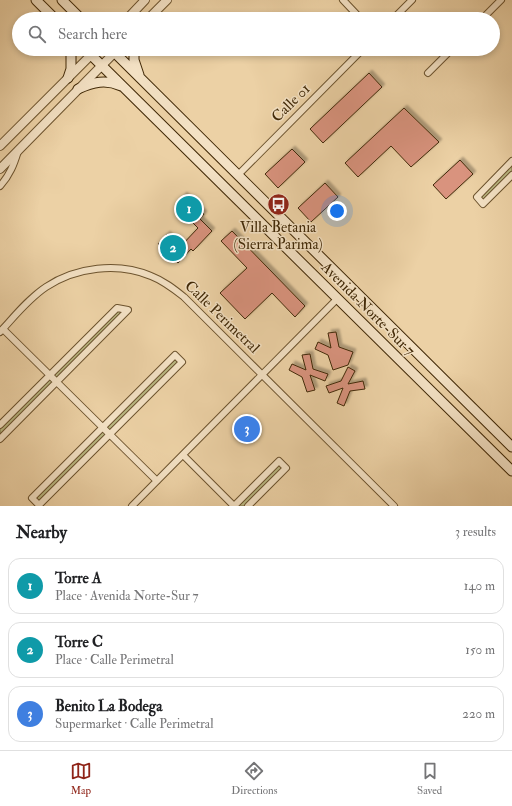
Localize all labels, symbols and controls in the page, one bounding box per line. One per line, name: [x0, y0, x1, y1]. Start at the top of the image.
search box: [12, 12, 500, 56]
icon: search: [26, 23, 48, 45]
text: Search here: [58, 25, 127, 44]
street label: Calle 01: [268, 80, 314, 126]
bus stop icon: Villa Betania (Sierra Parima): [265, 191, 291, 217]
pin: 1: [176, 194, 202, 224]
your location: [327, 201, 347, 221]
place label: Villa Betania (Sierra Parima): [233, 218, 323, 254]
pin: 2: [160, 233, 186, 263]
street label: Avenida Norte-Sur 7: [316, 257, 419, 360]
street label: Calle Perimetral: [181, 277, 263, 358]
pin: 3: [234, 414, 260, 444]
text: Nearby: [16, 522, 67, 543]
text: 3 results: [455, 524, 496, 540]
text: Torre A: [55, 569, 102, 588]
text: 1: [28, 578, 32, 594]
text: 140 m: [464, 578, 495, 594]
text: Place · Avenida Norte-Sur 7: [55, 588, 198, 604]
text: Torre C: [55, 633, 103, 652]
text: 2: [27, 642, 33, 658]
text: 150 m: [465, 642, 495, 658]
text: Place · Calle Perimetral: [55, 652, 174, 668]
text: Benito La Bodega: [55, 697, 162, 716]
text: 3: [28, 706, 33, 722]
text: 220 m: [462, 706, 495, 722]
text: Supermarket · Calle Perimetral: [55, 716, 213, 732]
tab: Map: [70, 760, 92, 797]
tab: Directions: [231, 760, 278, 797]
tab: Saved: [417, 760, 442, 797]

